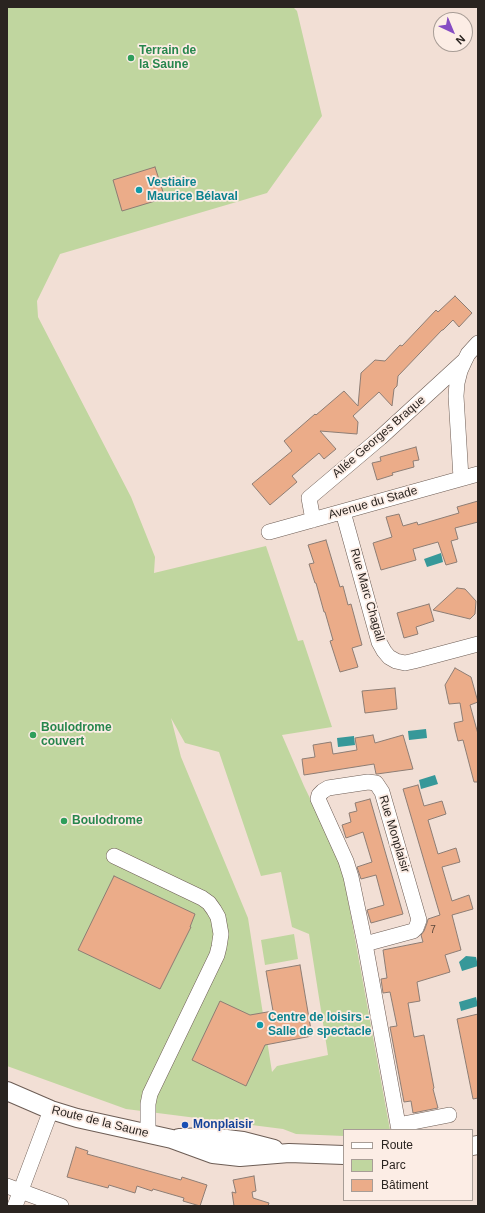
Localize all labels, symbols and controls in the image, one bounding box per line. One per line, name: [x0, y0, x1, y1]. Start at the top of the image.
north arrow: [433, 12, 473, 52]
text: N: [454, 33, 468, 47]
place label: Terrain de la Saune: [139, 44, 196, 72]
marker: Terrain de la Saune: [126, 53, 136, 63]
place label: Vestiaire Maurice Bélaval: [147, 176, 238, 204]
marker: Vestiaire Maurice Bélaval: [134, 185, 144, 195]
street label: Allée Georges Braque: [330, 393, 428, 481]
street label: Avenue du Stade: [327, 483, 419, 523]
street label: Rue Marc Chagall: [347, 547, 387, 643]
place label: Boulodrome couvert: [41, 721, 112, 749]
marker: Boulodrome couvert: [28, 730, 38, 740]
street label: Rue Monplaisir: [375, 794, 413, 874]
place label: Boulodrome: [72, 814, 143, 828]
marker: Boulodrome: [59, 816, 69, 826]
house number: 7: [430, 924, 436, 936]
place label: Centre de loisirs - Salle de spectacle: [268, 1011, 371, 1039]
marker: Centre de loisirs - Salle de spectacle: [255, 1020, 265, 1030]
street label: Route de la Saune: [50, 1103, 150, 1141]
place label: Monplaisir: [193, 1118, 253, 1132]
marker: Monplaisir: [180, 1120, 190, 1130]
legend: [343, 1129, 473, 1201]
text: Route: [381, 1138, 413, 1152]
text: Parc: [381, 1158, 406, 1172]
text: Bâtiment: [381, 1178, 428, 1192]

